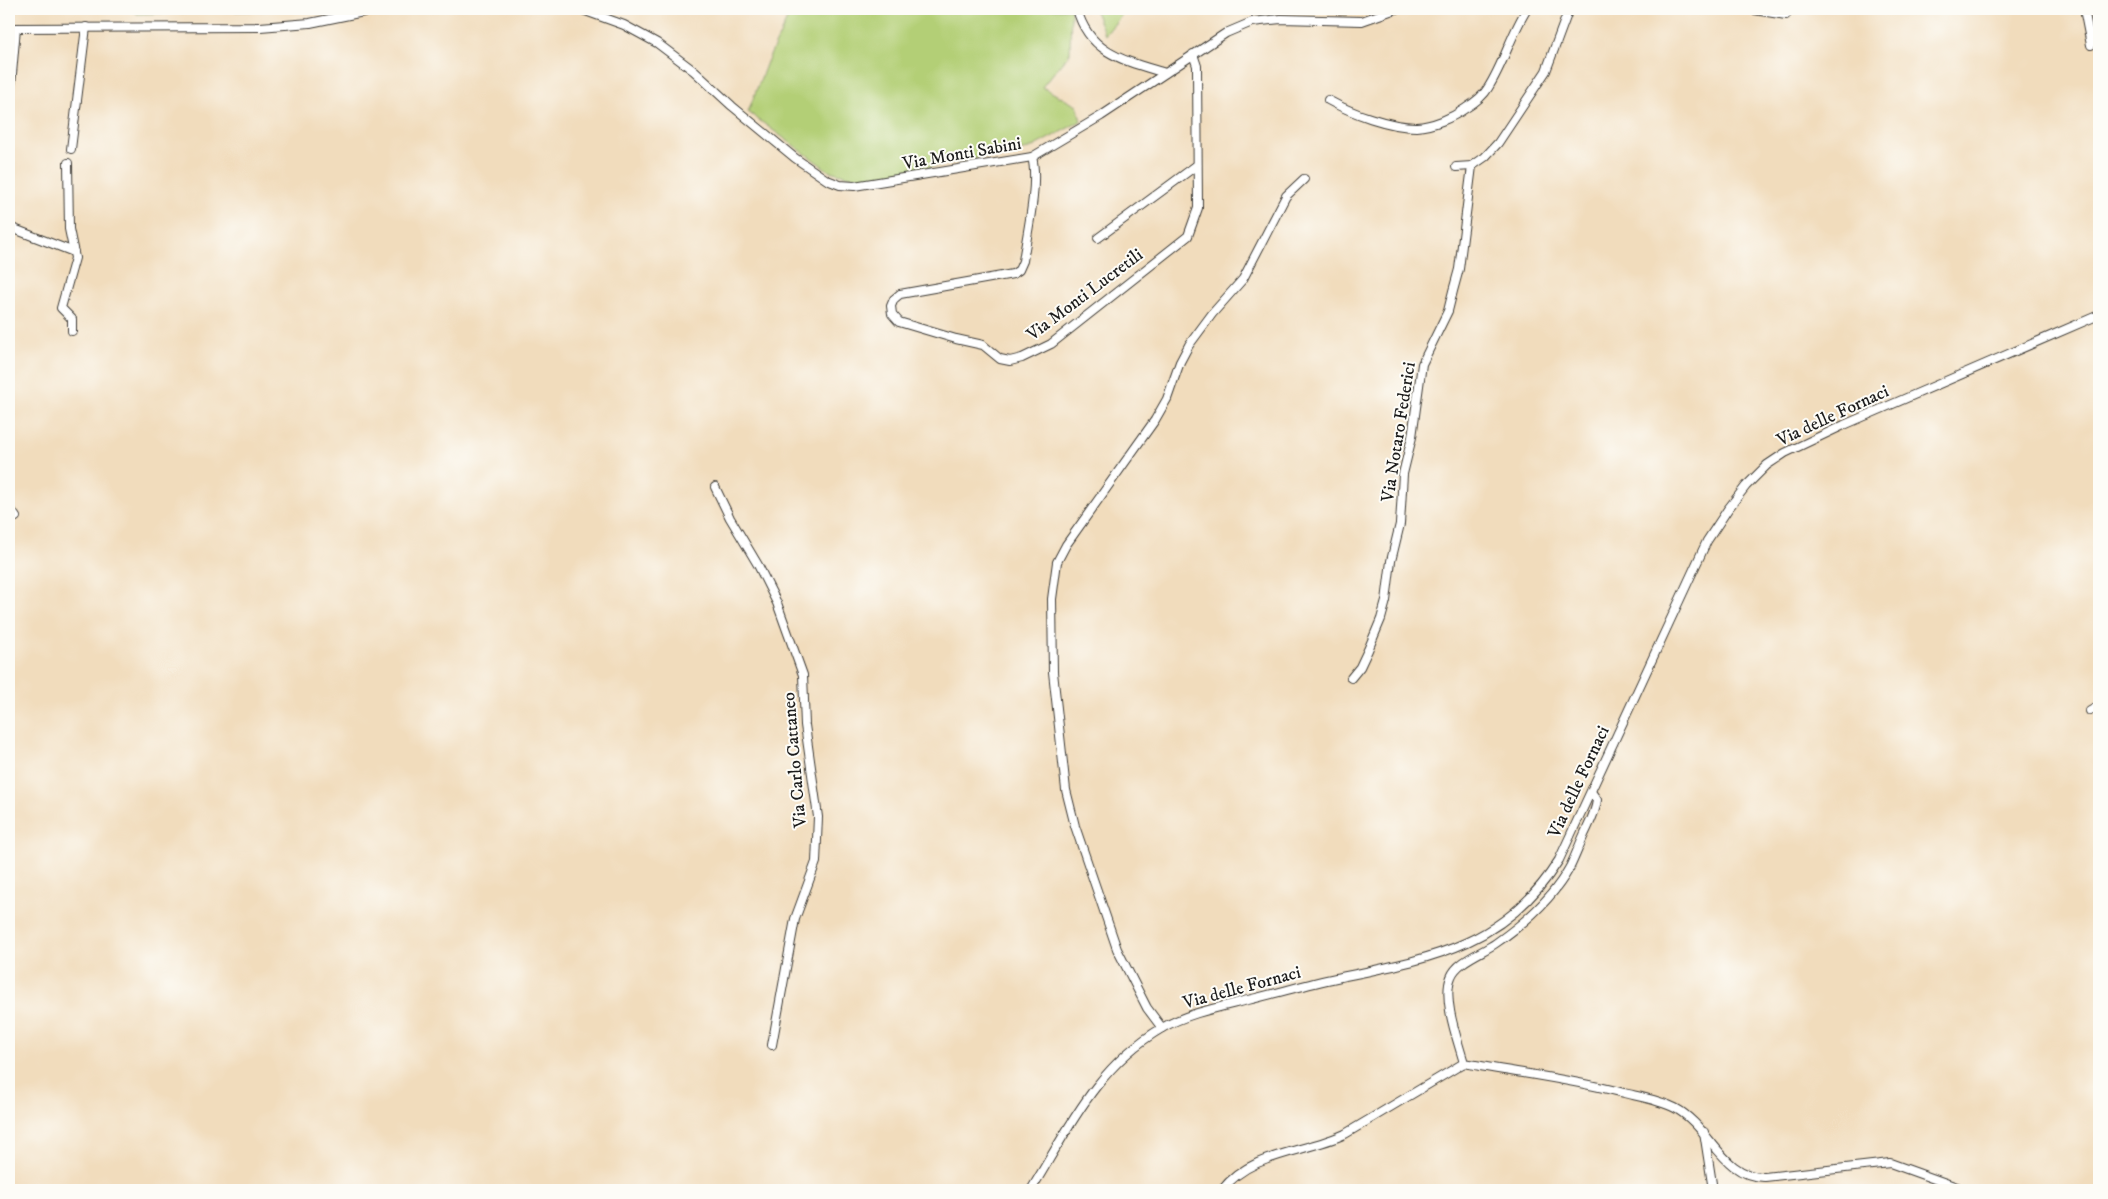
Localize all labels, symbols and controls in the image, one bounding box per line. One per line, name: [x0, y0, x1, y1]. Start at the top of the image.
street label: Via Monti Sabini: [900, 133, 1023, 175]
street label: Via Monti Lucretili: [1022, 244, 1148, 346]
street label: Via Notaro Federici: [1377, 360, 1421, 505]
street label: Via delle Fornaci: [1773, 380, 1893, 452]
street label: Via Carlo Cattaneo: [778, 691, 812, 830]
street label: Via delle Fornaci: [1543, 722, 1615, 842]
street label: Via delle Fornaci: [1180, 962, 1303, 1015]

